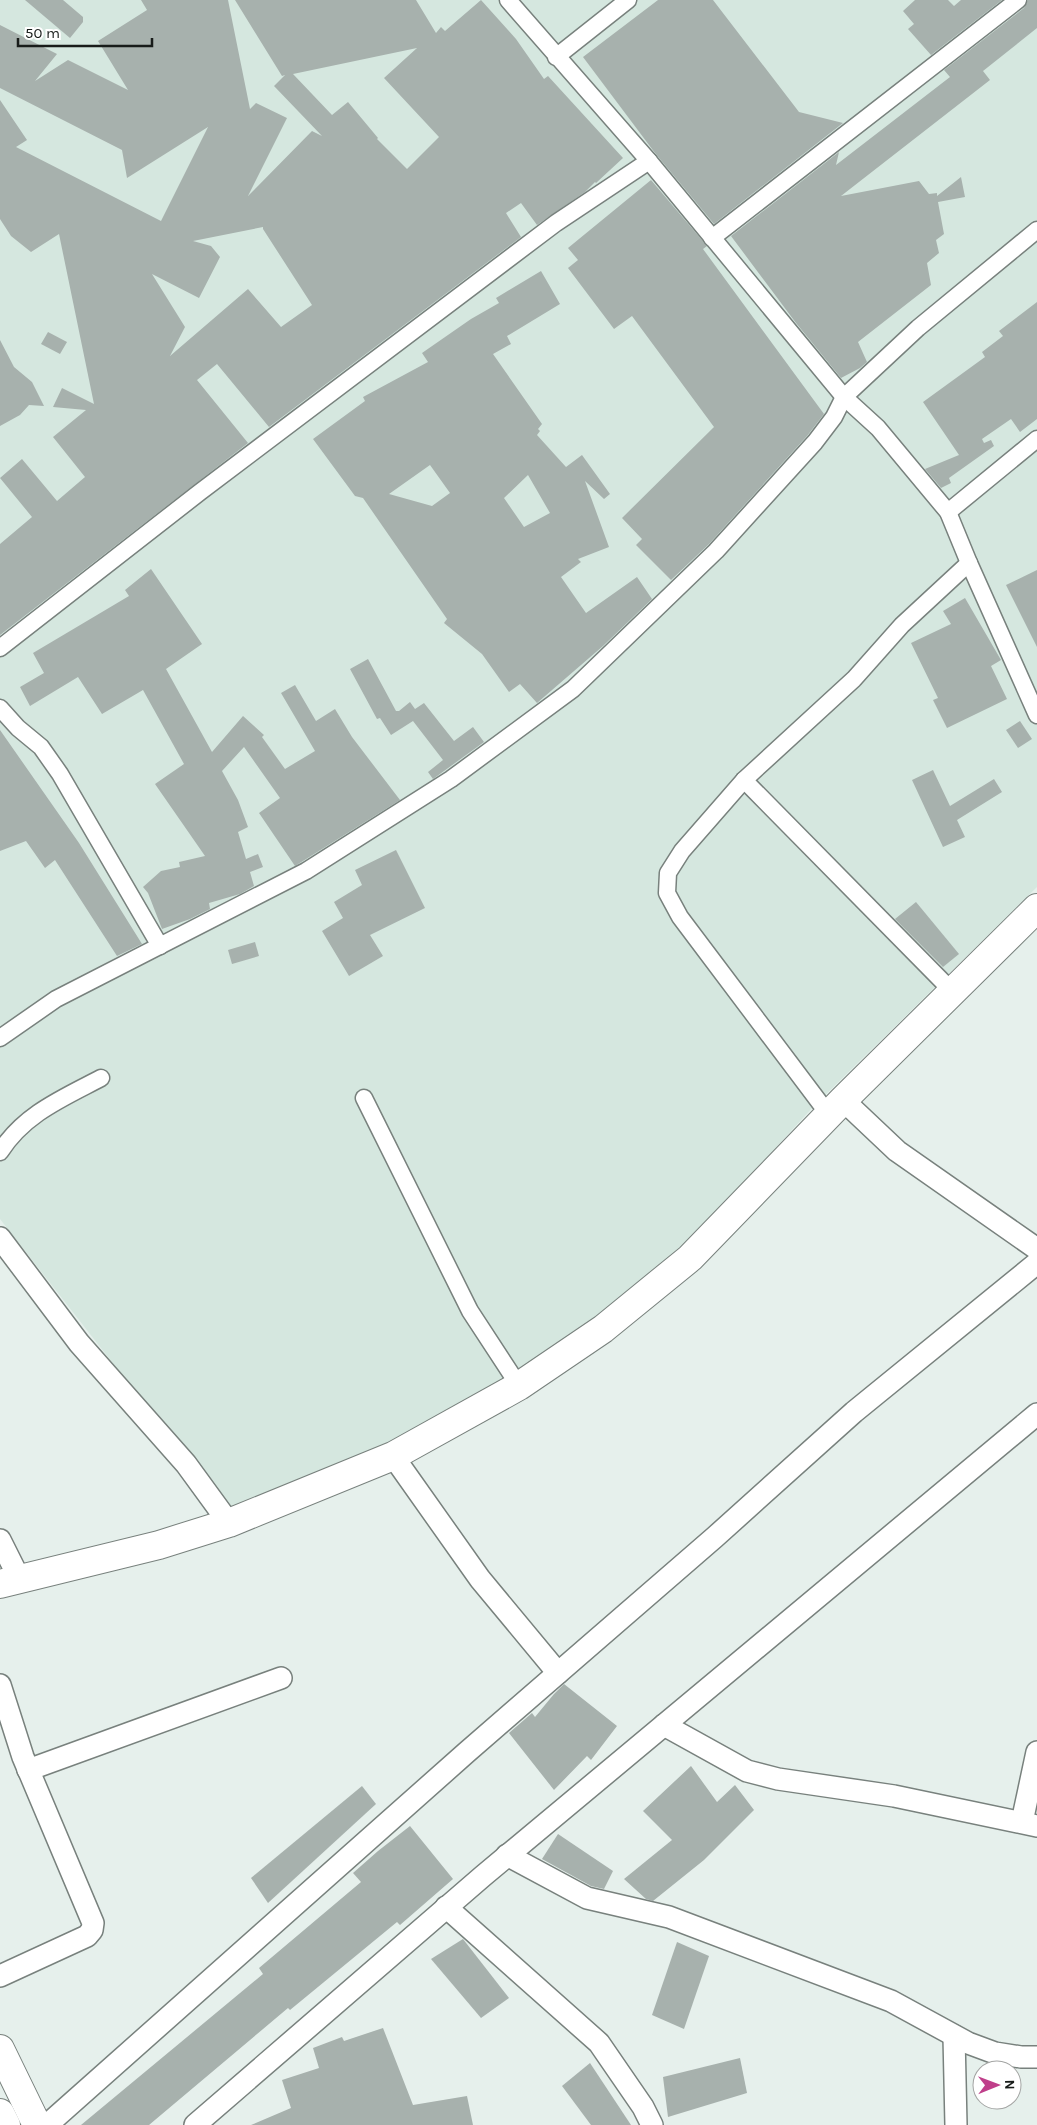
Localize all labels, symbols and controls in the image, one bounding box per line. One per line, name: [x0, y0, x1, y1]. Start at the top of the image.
scale bar: [18, 15, 151, 47]
text: 50 m: [25, 24, 60, 42]
north arrow: [972, 2060, 1022, 2110]
text: N: [1001, 2080, 1018, 2090]

